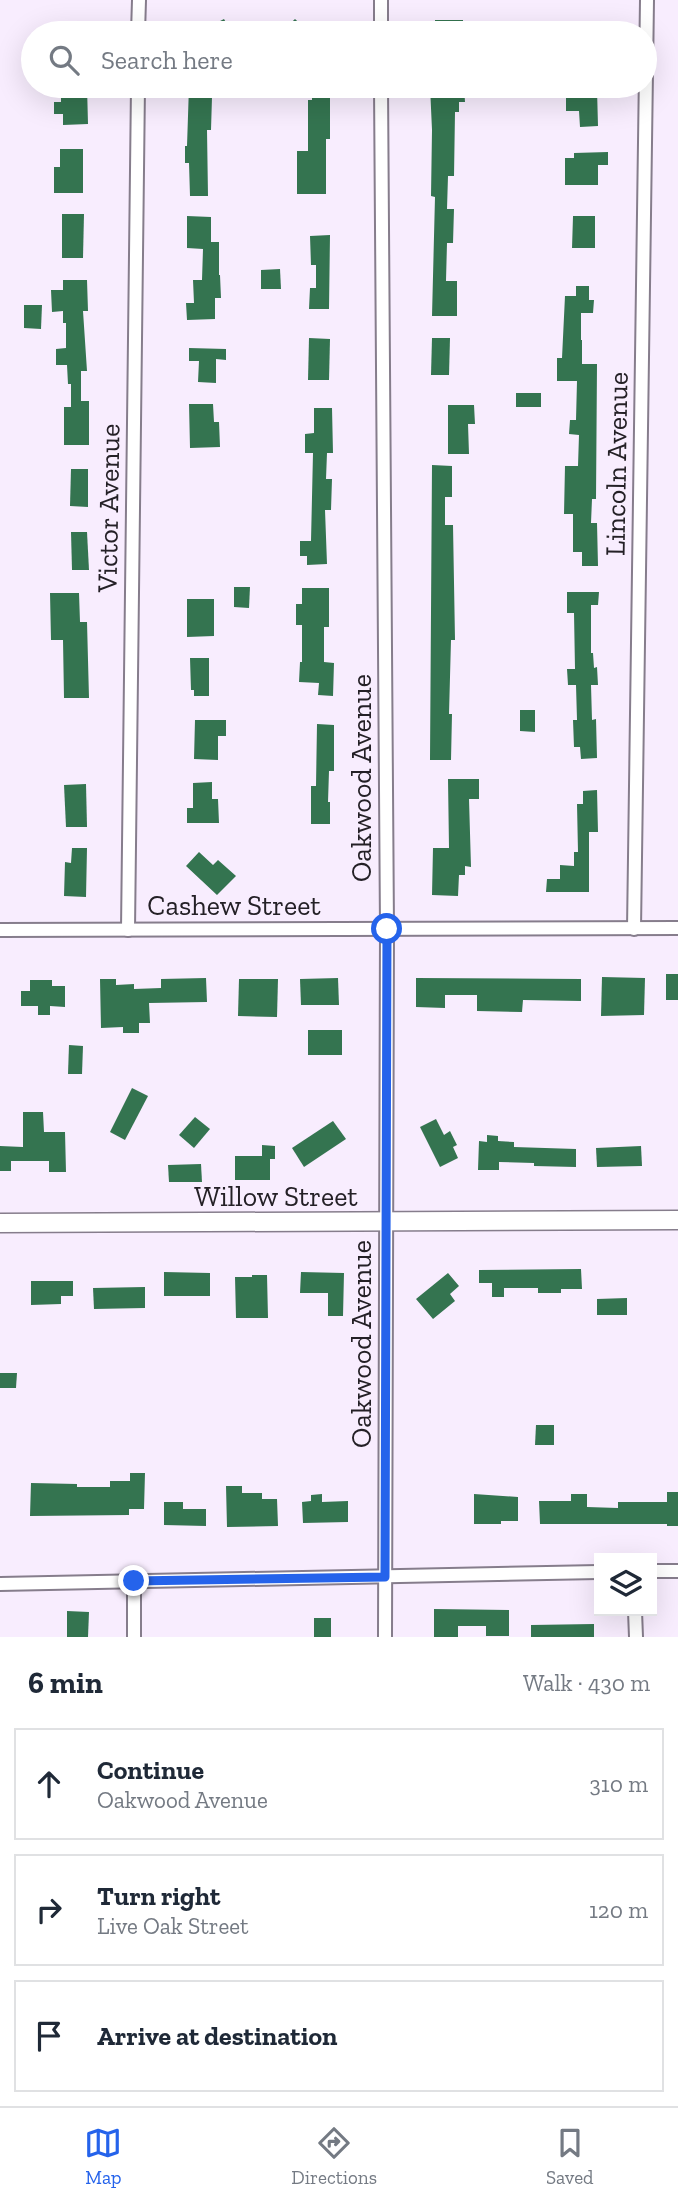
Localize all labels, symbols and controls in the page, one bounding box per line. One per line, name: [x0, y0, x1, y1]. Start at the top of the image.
search box: [21, 21, 657, 98]
icon: search: [45, 41, 83, 79]
text: Search here: [101, 44, 233, 76]
street label: Lincoln Avenue: [598, 372, 635, 556]
street label: Victor Avenue: [91, 423, 126, 594]
street label: Oakwood Avenue: [345, 674, 378, 882]
street label: Cashew Street: [147, 889, 321, 922]
route start: [371, 913, 402, 944]
street label: Willow Street: [194, 1180, 358, 1213]
street label: Oakwood Avenue: [345, 1240, 378, 1448]
map controls: [594, 1553, 657, 1616]
button: layers: [594, 1553, 657, 1616]
route end: [118, 1565, 149, 1596]
text: 6 min: [28, 1665, 103, 1701]
text: Walk · 430 m: [523, 1669, 650, 1697]
text: Continue: [97, 1754, 204, 1786]
icon: ahead: [30, 1765, 68, 1803]
text: 310 m: [590, 1770, 648, 1798]
text: Oakwood Avenue: [97, 1786, 268, 1814]
text: Turn right: [97, 1880, 220, 1912]
icon: right: [30, 1891, 68, 1929]
text: 120 m: [589, 1896, 648, 1924]
text: Live Oak Street: [97, 1912, 249, 1940]
icon: arrive: [30, 2017, 68, 2055]
text: Arrive at destination: [97, 2020, 337, 2052]
tab: Map: [84, 2124, 122, 2189]
tab: Directions: [291, 2124, 377, 2189]
tab: Saved: [546, 2124, 594, 2189]

